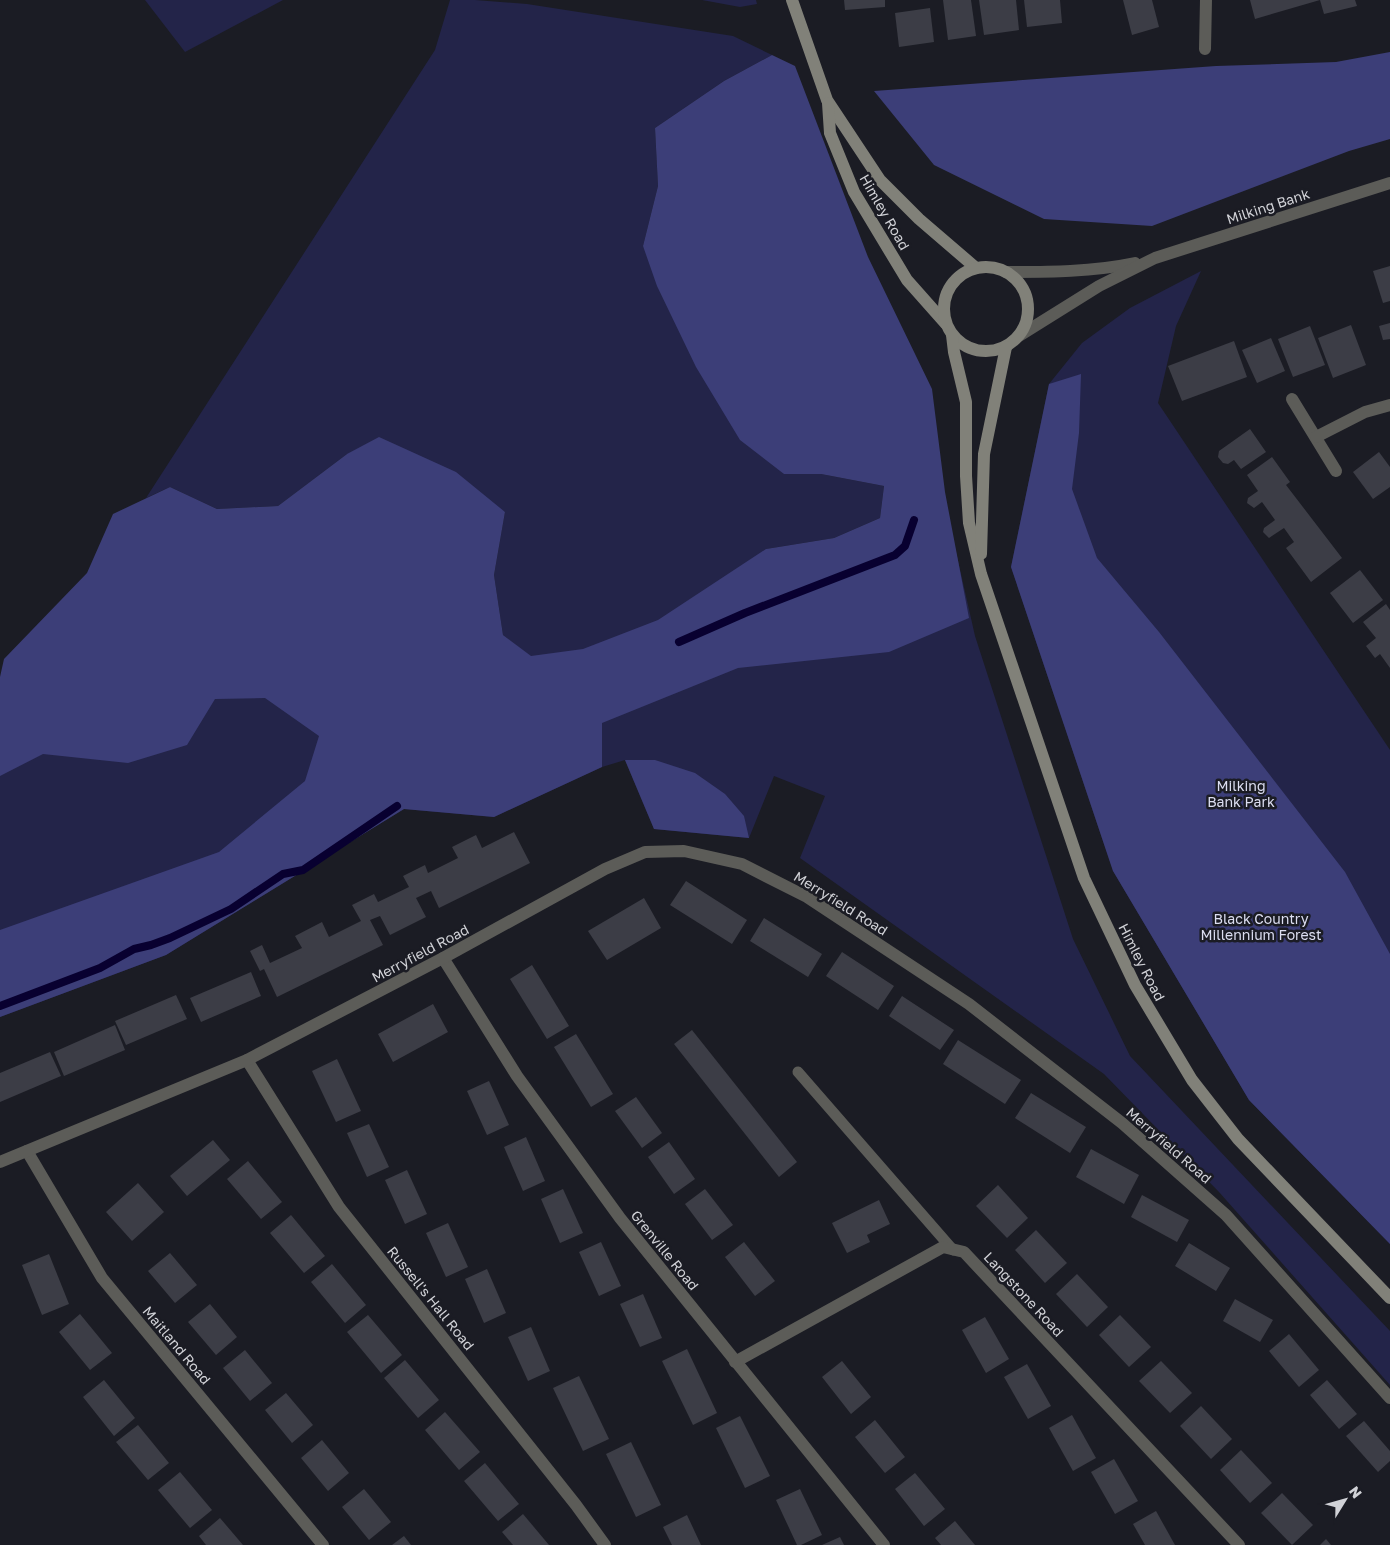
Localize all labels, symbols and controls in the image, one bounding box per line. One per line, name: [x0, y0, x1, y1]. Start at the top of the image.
street label: Himley Road: [856, 171, 914, 253]
street label: Milking Bank: [1224, 185, 1312, 227]
park label: Milking Bank Park: [1207, 777, 1275, 810]
street label: Merryfield Road: [791, 867, 891, 939]
park label: Black Country Millennium Forest: [1200, 910, 1322, 943]
street label: Merryfield Road: [369, 920, 471, 986]
street label: Himley Road: [1115, 920, 1169, 1004]
street label: Merryfield Road: [1123, 1103, 1215, 1187]
street label: Grenville Road: [628, 1207, 702, 1293]
street label: Russell's Hall Road: [384, 1243, 478, 1353]
street label: Langstone Road: [981, 1248, 1067, 1340]
street label: Maitland Road: [139, 1302, 215, 1388]
north arrow: [1320, 1475, 1370, 1525]
text: N: [1346, 1483, 1366, 1501]

